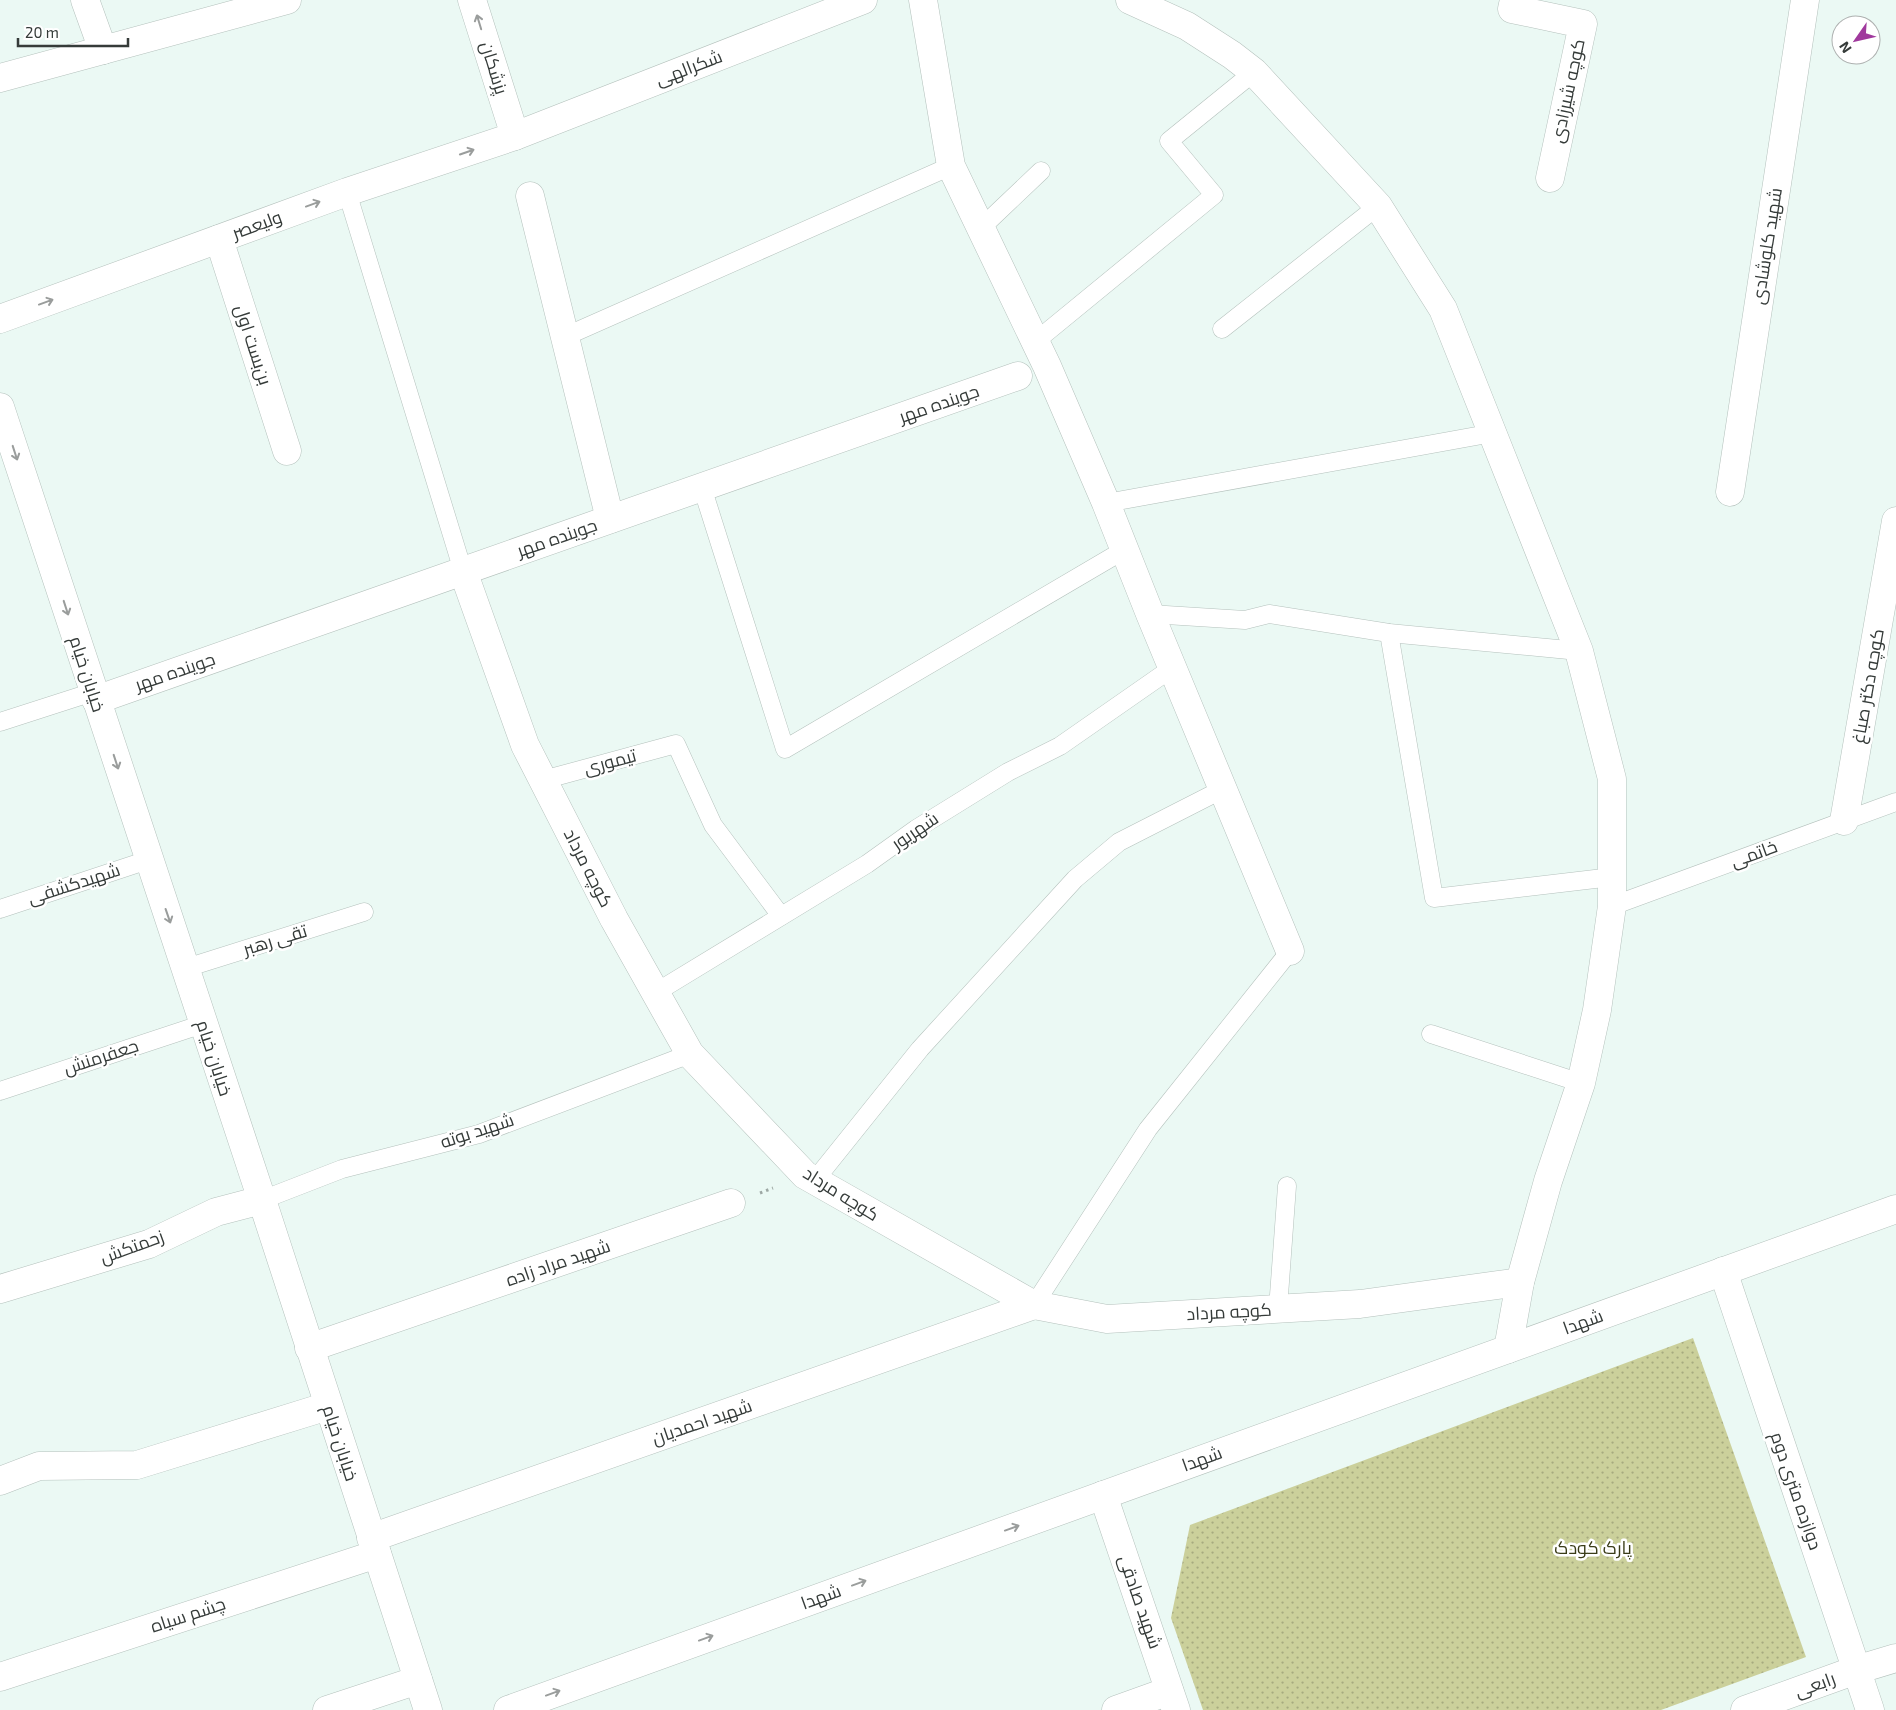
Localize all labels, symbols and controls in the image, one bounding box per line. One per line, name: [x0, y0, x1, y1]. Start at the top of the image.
scale bar: [18, 15, 128, 47]
one-way arrow: [474, 15, 484, 31]
north arrow: [1831, 15, 1881, 65]
text: 20 m: [25, 23, 59, 41]
street label: کوچه شیرزادی: [1545, 37, 1591, 145]
street label: پزشکان: [475, 39, 513, 98]
text: N: [1835, 39, 1855, 56]
street label: شکرالهی: [652, 44, 725, 91]
one-way arrow: [459, 146, 475, 156]
street label: شهید کلوشادی: [1746, 186, 1787, 306]
one-way arrow: [305, 199, 321, 208]
street label: ولیعصر: [228, 205, 285, 245]
one-way arrow: [38, 297, 53, 306]
street label: بن‌بست اول: [230, 302, 277, 388]
street label: جوینده مهر: [895, 379, 982, 428]
one-way arrow: [11, 445, 20, 461]
street label: جوینده مهر: [513, 513, 600, 562]
one-way arrow: [61, 599, 71, 615]
street label: کوچه دکتر صباغ: [1846, 627, 1890, 745]
street label: خیابان خیام: [63, 633, 111, 715]
street label: جوینده مهر: [131, 647, 218, 696]
street label: تیموری: [581, 743, 639, 780]
one-way arrow: [112, 754, 122, 770]
street label: شهریور: [886, 806, 943, 855]
street label: کوچه مرداد: [558, 825, 618, 911]
street label: خاتمی: [1727, 834, 1780, 873]
street label: شهیدکشفی: [25, 858, 123, 909]
one-way arrow: [164, 908, 173, 924]
street label: تقی رهبر: [239, 919, 310, 960]
street label: خیابان خیام: [190, 1017, 238, 1099]
street label: جعفرمنش: [60, 1034, 141, 1079]
street label: شهید بوته: [437, 1108, 517, 1153]
street label: کوچه مرداد: [798, 1161, 884, 1227]
street label: زحمتکش: [97, 1224, 167, 1269]
street label: شهید مراد زاده: [503, 1234, 613, 1291]
street label: کوچه مرداد: [1186, 1298, 1272, 1326]
street label: شهدا: [1560, 1304, 1606, 1339]
street label: شهید احمدیان: [649, 1394, 755, 1449]
street label: خیابان خیام: [316, 1402, 364, 1484]
street label: دوازده متری دوم: [1765, 1429, 1827, 1553]
street label: شهدا: [1179, 1441, 1225, 1476]
one-way arrow: [1004, 1523, 1019, 1532]
park label: پارک کودک: [1554, 1536, 1632, 1560]
street label: شهید صادقی: [1114, 1552, 1167, 1652]
one-way arrow: [851, 1578, 866, 1587]
street label: شهدا: [798, 1579, 844, 1614]
street label: چشم سیاه: [148, 1592, 228, 1638]
one-way arrow: [698, 1633, 714, 1642]
street label: رابعی: [1791, 1667, 1838, 1702]
one-way arrow: [545, 1688, 561, 1697]

